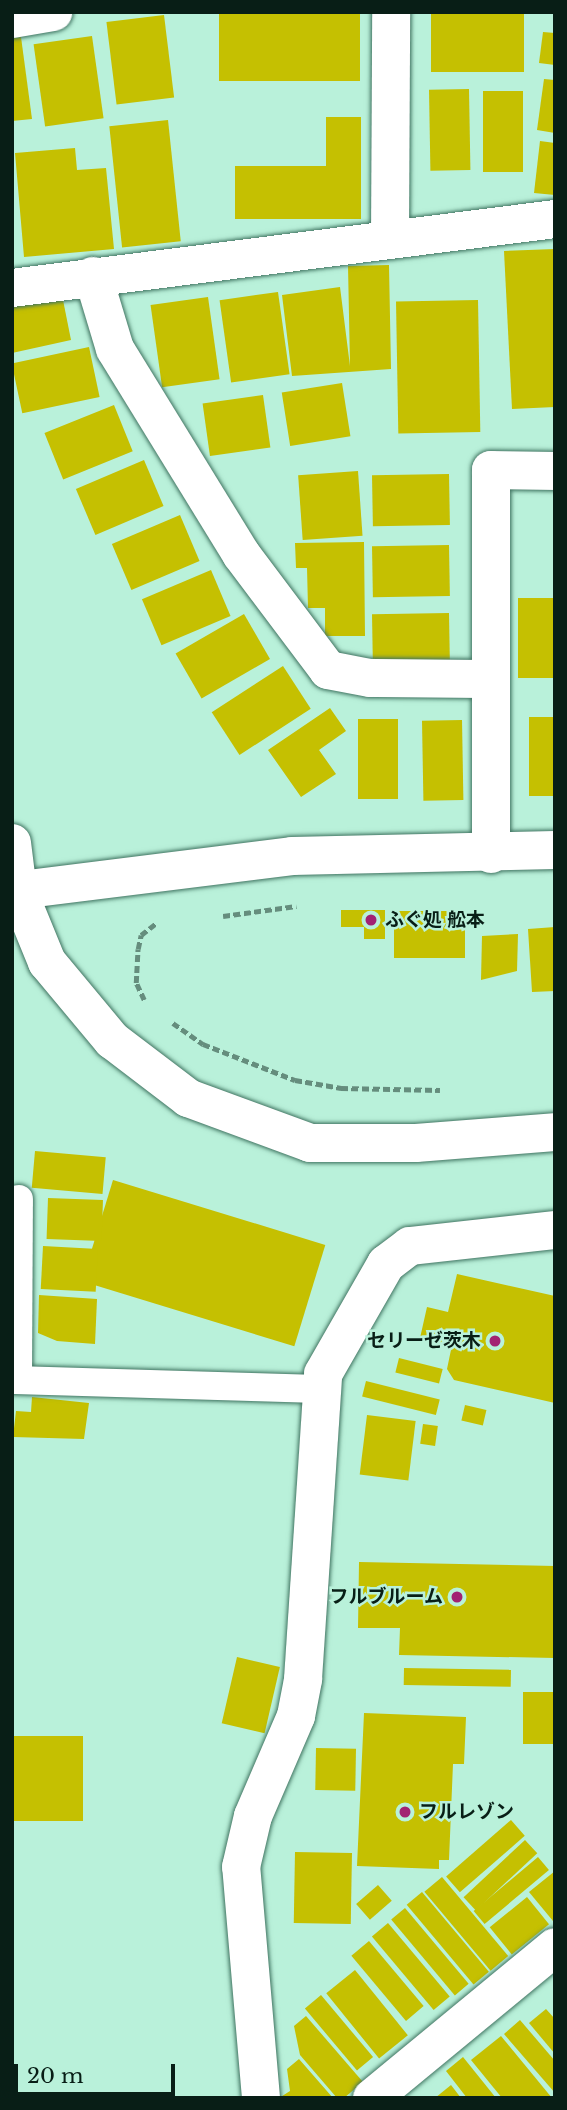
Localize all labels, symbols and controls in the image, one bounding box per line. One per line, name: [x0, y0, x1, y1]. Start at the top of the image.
place label: ふぐ処 舩本: [385, 909, 485, 931]
marker: ふぐ処 舩本: [363, 912, 379, 928]
place label: セリーゼ茨木: [367, 1330, 481, 1352]
marker: セリーゼ茨木: [487, 1333, 503, 1349]
place label: フルブルーム: [329, 1586, 443, 1608]
marker: フルブルーム: [449, 1589, 465, 1605]
place label: フルレゾン: [419, 1801, 514, 1823]
marker: フルレゾン: [397, 1804, 413, 1820]
scale bar: [18, 2050, 178, 2094]
text: 20 m: [27, 2063, 84, 2089]

